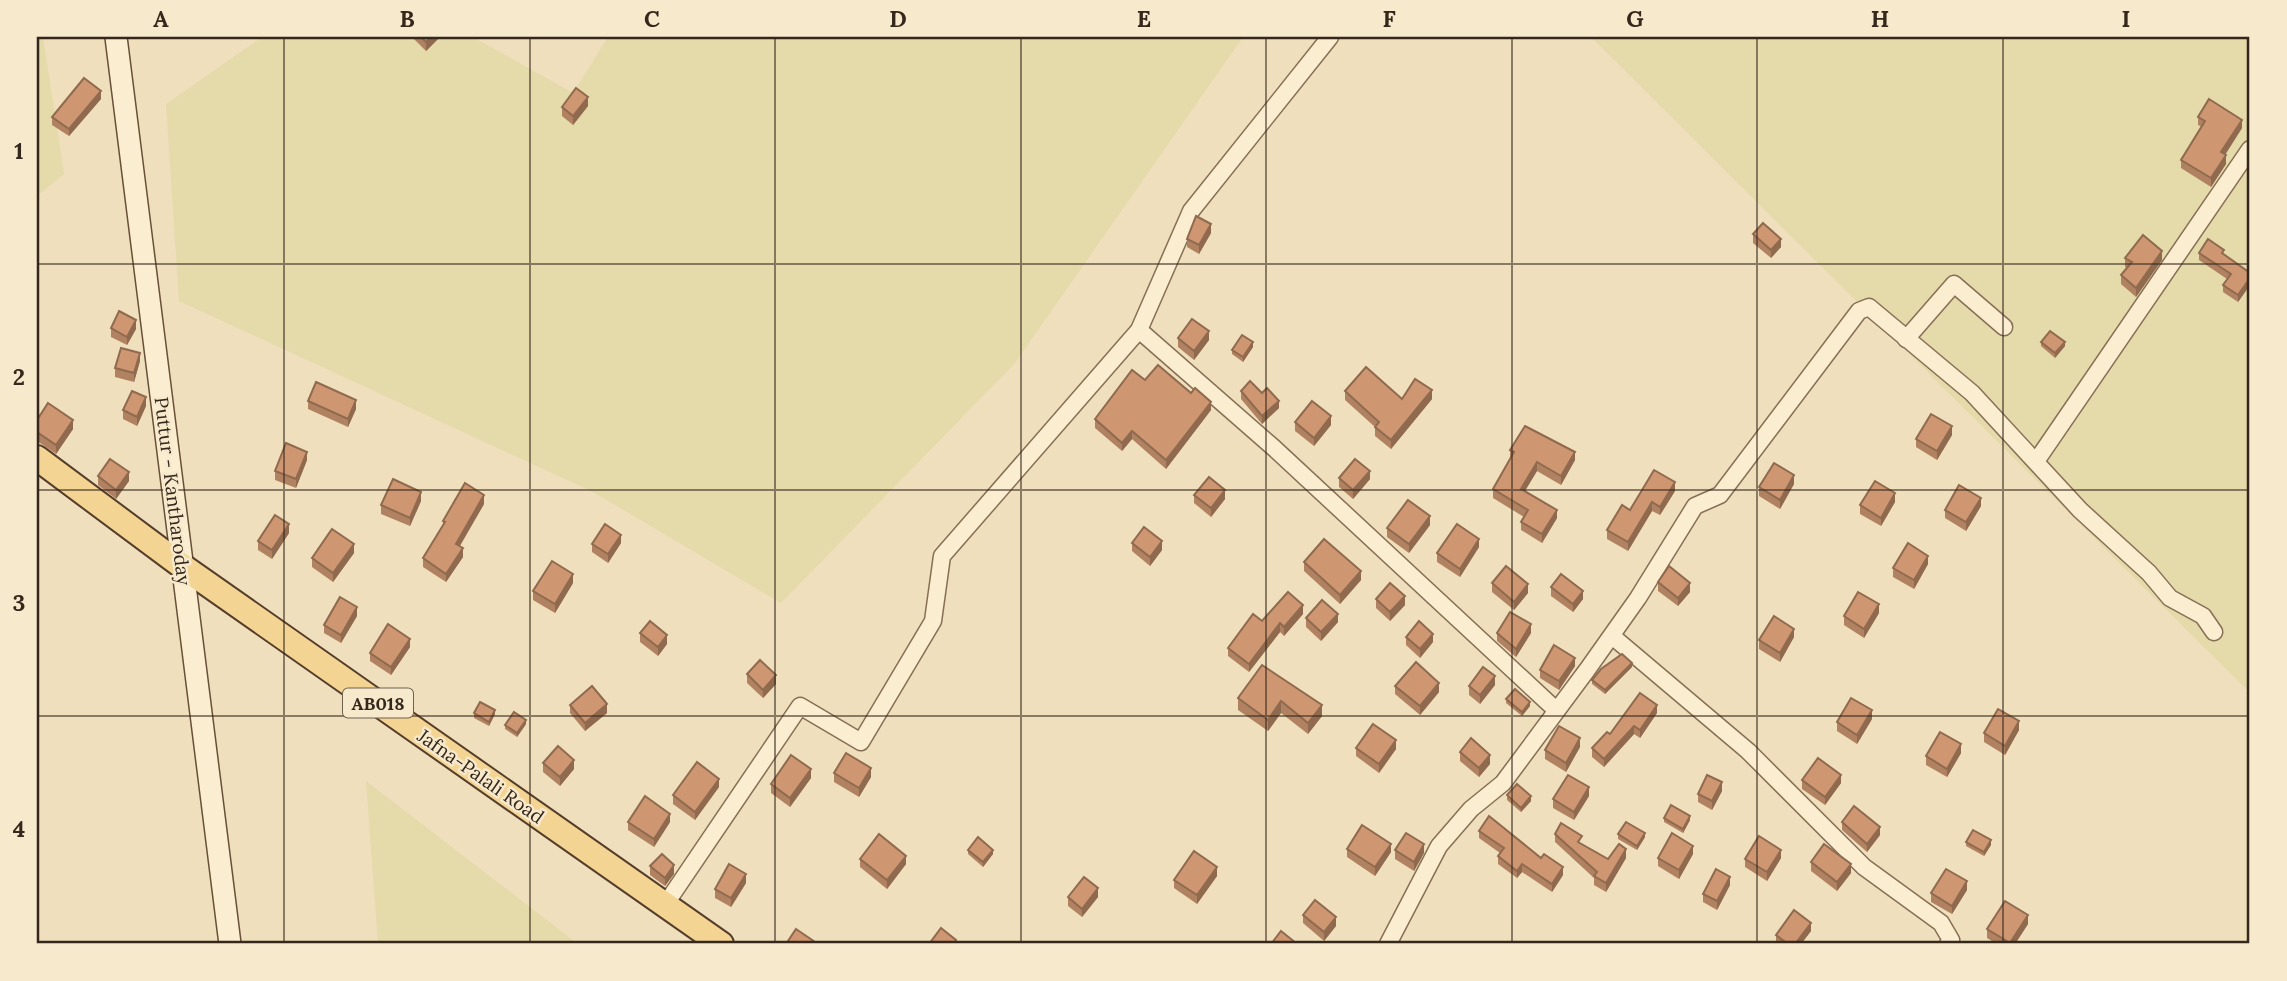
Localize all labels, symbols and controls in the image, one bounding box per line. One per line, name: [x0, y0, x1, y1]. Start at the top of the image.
text: A: [153, 4, 169, 33]
text: B: [399, 4, 415, 33]
text: C: [644, 4, 660, 33]
text: D: [889, 4, 907, 33]
text: E: [1137, 4, 1151, 33]
text: F: [1382, 4, 1396, 33]
text: G: [1626, 4, 1644, 33]
text: H: [1871, 4, 1889, 33]
text: I: [2122, 4, 2130, 33]
text: 1: [14, 136, 24, 165]
text: 2: [13, 362, 25, 391]
street label: Puttur - Kantharoday: [150, 395, 196, 587]
text: 3: [13, 588, 25, 617]
road number: AB018: [343, 688, 413, 718]
street label: Jafna-Palali Road: [412, 723, 549, 829]
text: 4: [13, 814, 25, 843]

